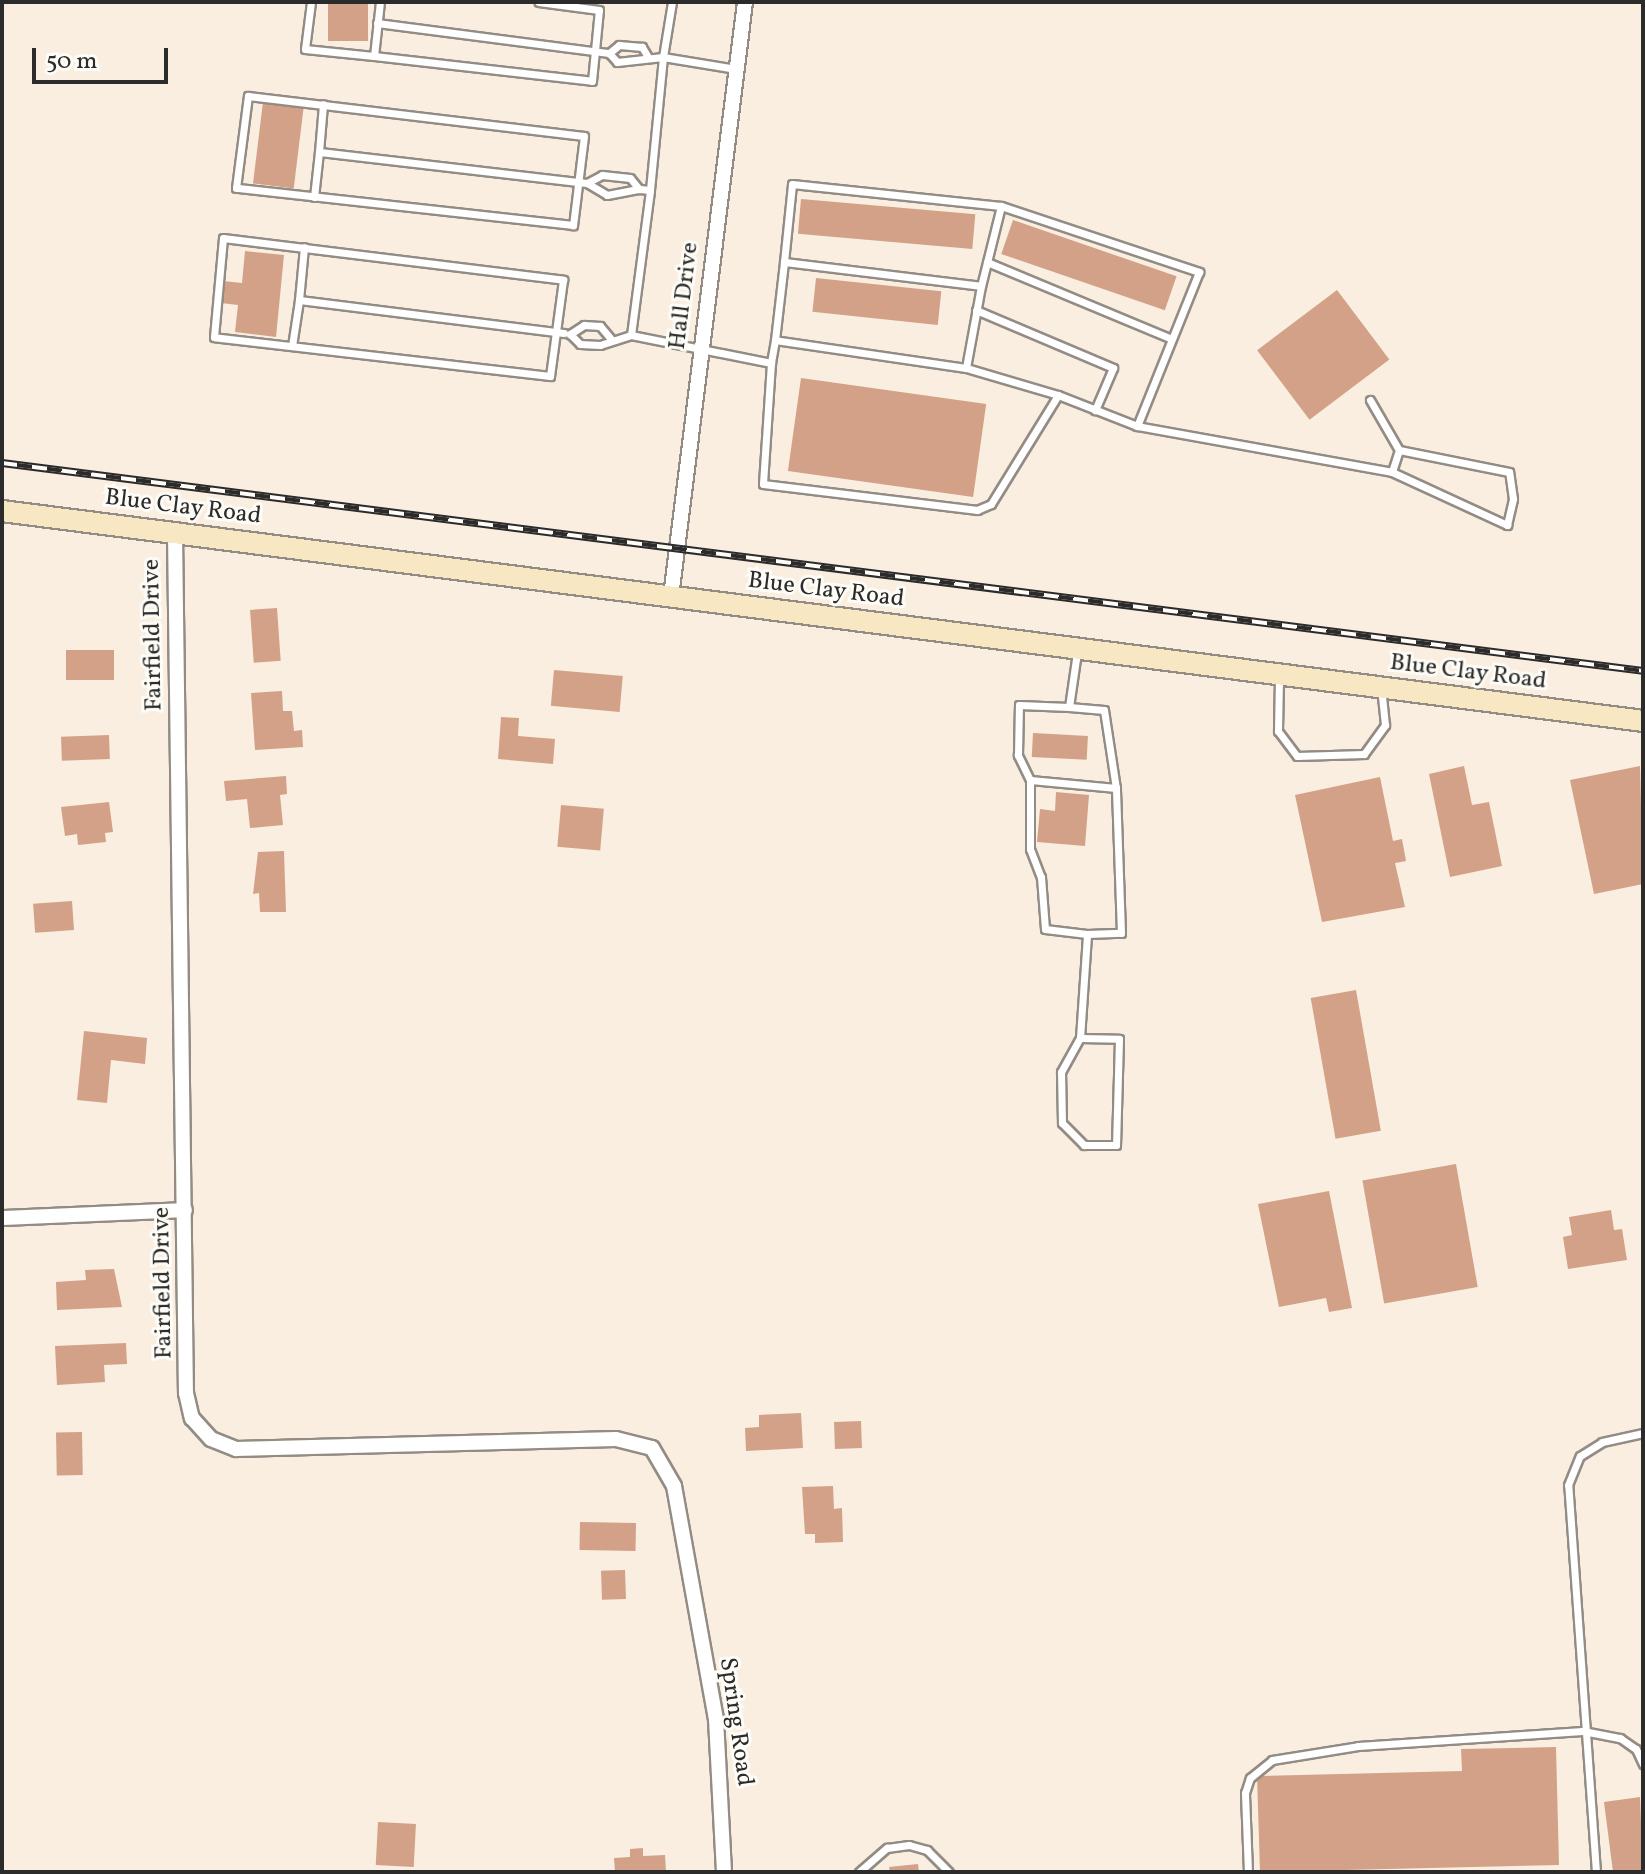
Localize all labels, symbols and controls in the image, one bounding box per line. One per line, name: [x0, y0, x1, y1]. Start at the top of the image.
scale bar: [36, 32, 172, 82]
text: 50 m: [46, 45, 98, 79]
street label: Hall Drive: [664, 241, 706, 351]
street label: Blue Clay Road: [103, 484, 263, 532]
street label: Fairfield Drive: [138, 559, 170, 711]
street label: Blue Clay Road: [746, 567, 906, 615]
street label: Blue Clay Road: [1388, 649, 1548, 697]
street label: Fairfield Drive: [148, 1207, 180, 1359]
street label: Spring Road: [712, 1656, 758, 1788]

